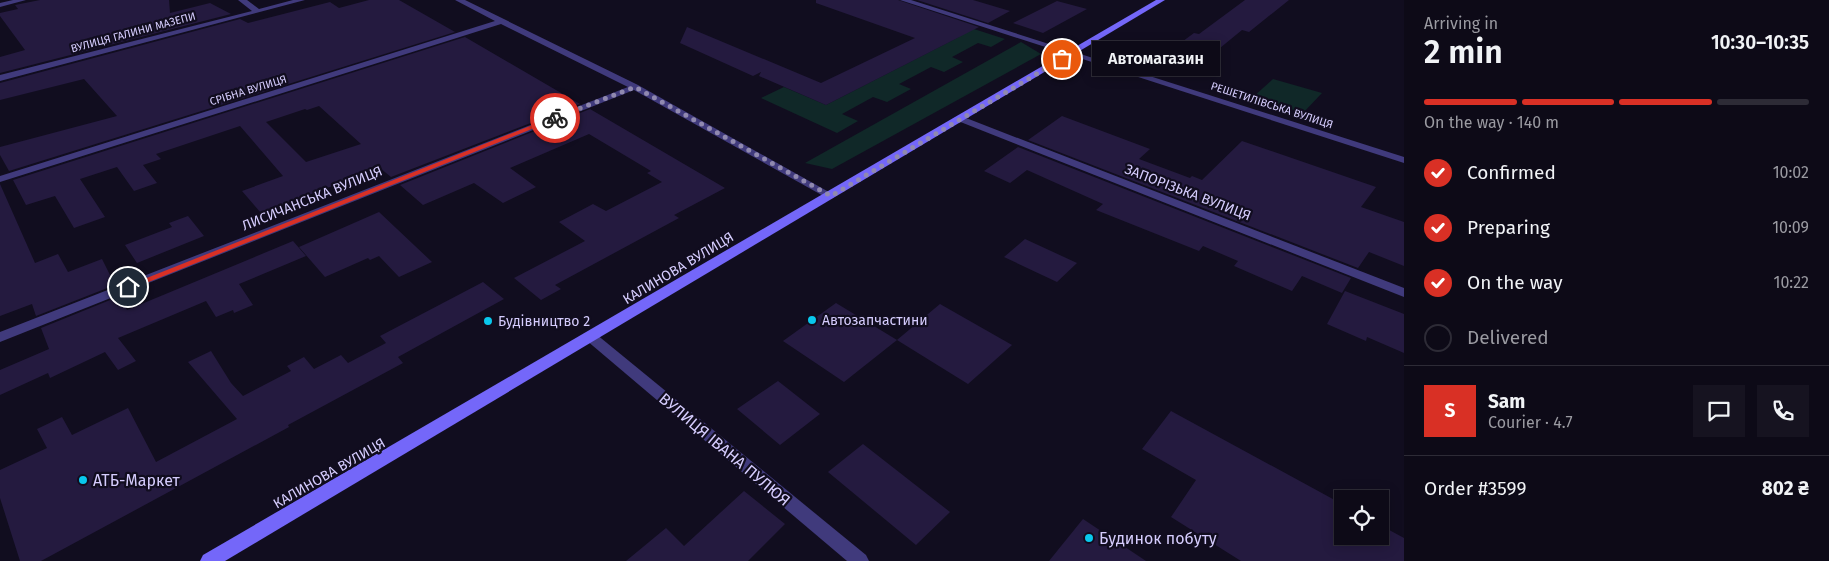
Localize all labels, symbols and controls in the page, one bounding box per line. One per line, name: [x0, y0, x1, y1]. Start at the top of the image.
street label: ВУЛИЦЯ ГАЛИНИ МАЗЕПИ: [69, 10, 197, 55]
text: Arriving in: [1424, 14, 1498, 33]
text: 10:30–10:35: [1711, 31, 1809, 54]
text: 2 min: [1424, 33, 1503, 71]
pin: [1041, 38, 1083, 80]
callout: Автомагазин: [1092, 42, 1220, 76]
icon: bag: [1048, 45, 1076, 73]
text: Автомагазин: [1108, 49, 1204, 68]
street label: СРІБНА ВУЛИЦЯ: [208, 73, 288, 108]
street label: РЕШЕТИЛІВСЬКА ВУЛИЦЯ: [1209, 80, 1335, 131]
courier: [530, 93, 580, 143]
icon: bike: [541, 104, 569, 132]
text: On the way · 140 m: [1424, 113, 1559, 132]
icon: check: [1424, 159, 1452, 187]
street label: ЗАПОРІЗЬКА ВУЛИЦЯ: [1122, 161, 1253, 224]
text: Confirmed: [1467, 161, 1556, 184]
street label: ЛИСИЧАНСЬКА ВУЛИЦЯ: [239, 162, 385, 234]
text: 10:02: [1773, 163, 1809, 182]
icon: check: [1424, 214, 1452, 242]
text: Preparing: [1467, 216, 1550, 239]
text: 10:09: [1772, 218, 1809, 237]
street label: КАЛИНОВА ВУЛИЦЯ: [620, 229, 737, 308]
pin: [107, 266, 149, 308]
icon: check: [1424, 269, 1452, 297]
text: On the way: [1467, 271, 1563, 294]
icon: home: [114, 273, 142, 301]
text: 10:22: [1773, 273, 1809, 292]
place label: Автозапчастини: [822, 312, 928, 329]
place label: Будівництво 2: [498, 313, 590, 330]
marker: Автозапчастини: [806, 314, 818, 326]
marker: Будівництво 2: [482, 315, 494, 327]
text: Delivered: [1467, 326, 1549, 349]
button: chat: [1693, 385, 1745, 437]
button: phone: [1757, 385, 1809, 437]
street label: ВУЛИЦЯ ІВАНА ПУЛЮЯ: [655, 389, 794, 510]
text: Sam: [1488, 390, 1525, 413]
text: S: [1445, 399, 1455, 422]
text: Courier · 4.7: [1488, 413, 1573, 432]
street label: КАЛИНОВА ВУЛИЦЯ: [270, 434, 388, 512]
place label: АТБ-Маркет: [93, 471, 180, 490]
marker: АТБ-Маркет: [77, 474, 89, 486]
text: Order #3599: [1424, 477, 1526, 500]
text: 802 ₴: [1762, 477, 1809, 500]
map controls: [1334, 490, 1389, 545]
button: locate: [1334, 490, 1389, 545]
place label: Будинок побуту: [1099, 529, 1217, 548]
marker: Будинок побуту: [1083, 532, 1095, 544]

